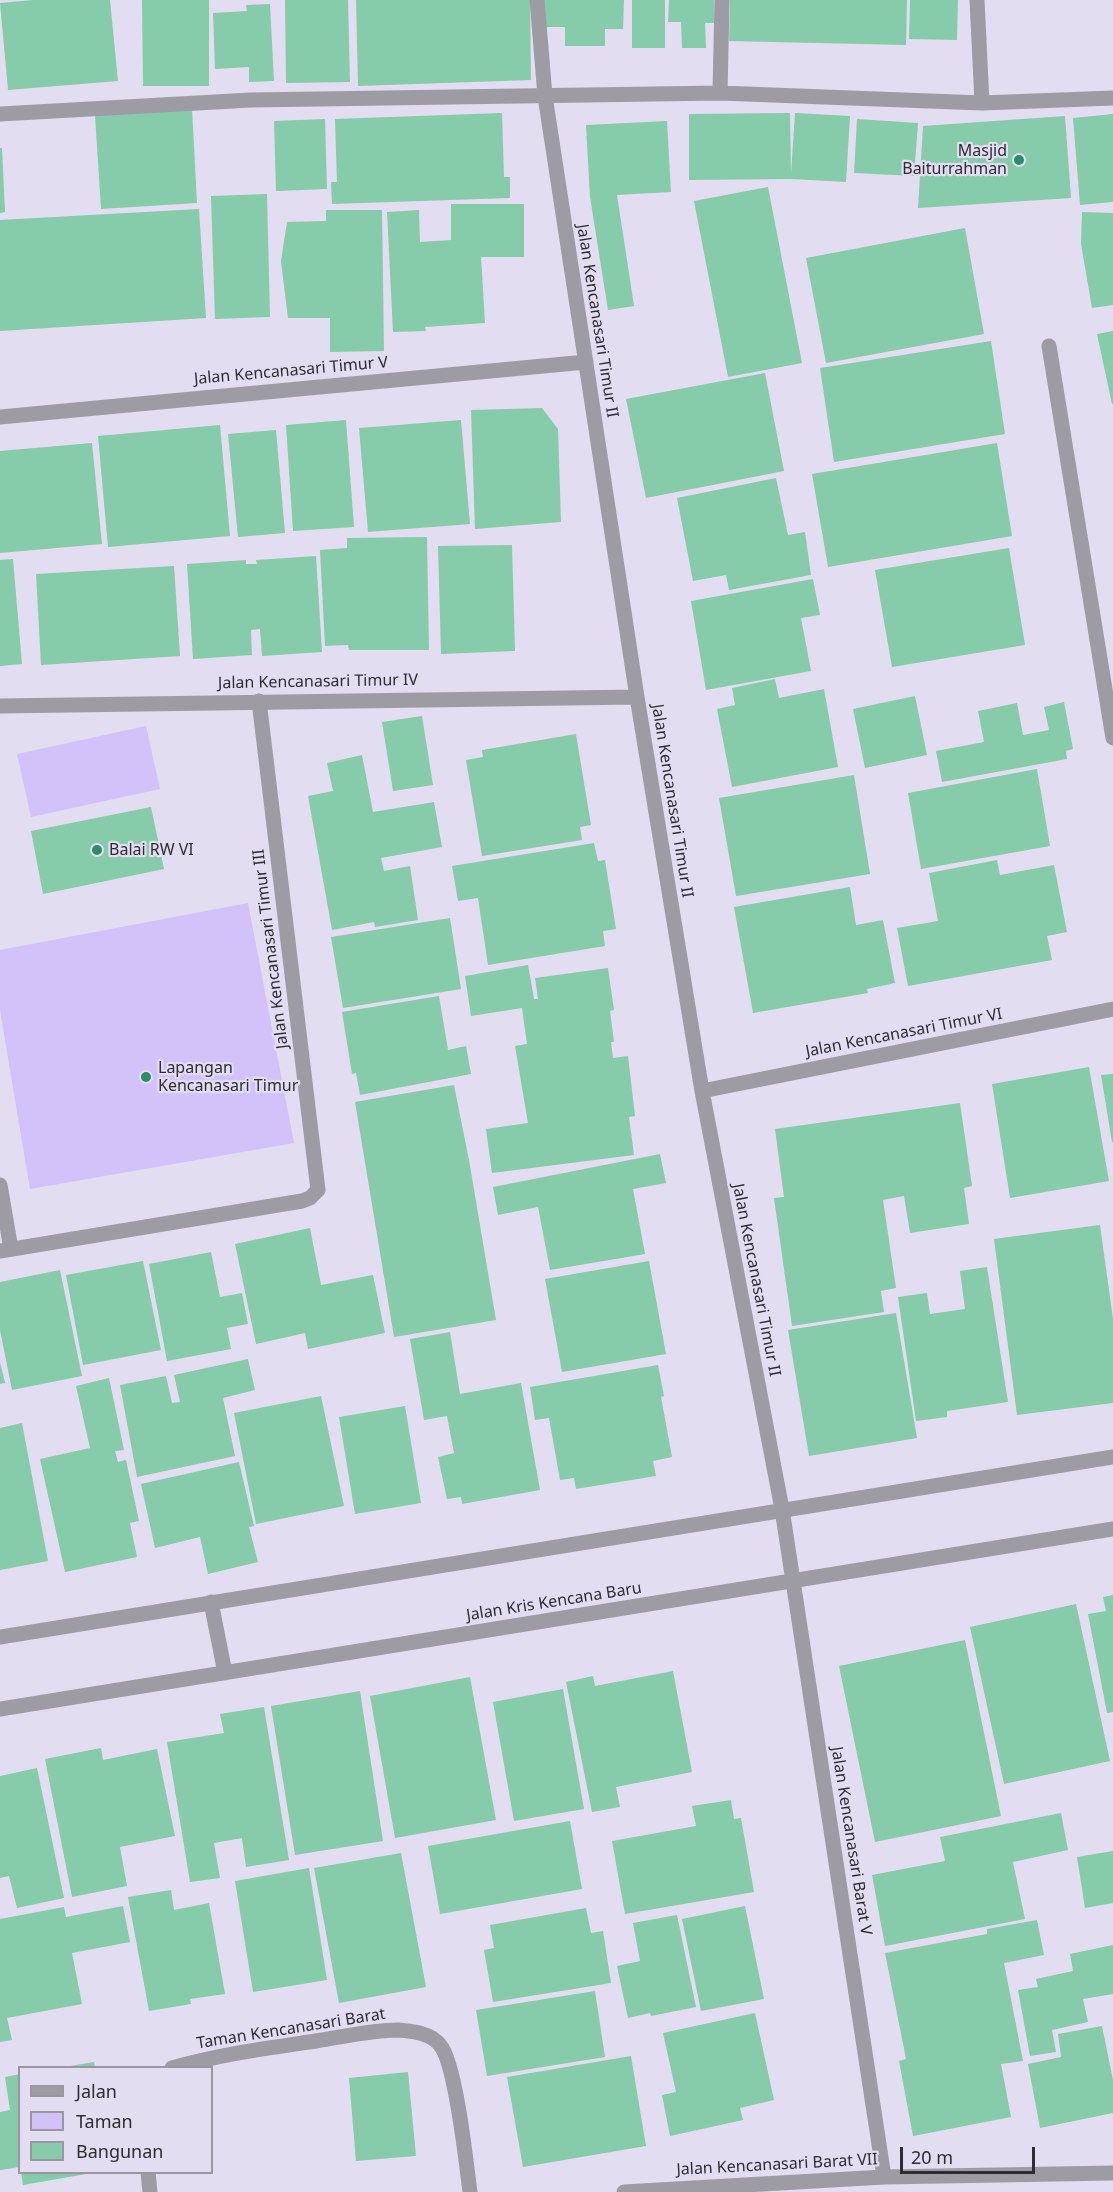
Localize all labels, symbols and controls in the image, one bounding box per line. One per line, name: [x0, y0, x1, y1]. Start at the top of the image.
place label: Masjid Baiturrahman: [902, 141, 1007, 179]
marker: Masjid Baiturrahman: [1012, 153, 1026, 167]
street label: Jalan Kencanasari Timur II: [572, 223, 622, 419]
street label: Jalan Kencanasari Timur V: [193, 353, 389, 389]
street label: Jalan Kencanasari Timur IV: [218, 671, 418, 693]
street label: Jalan Kencanasari Timur II: [647, 703, 697, 899]
place label: Balai RW VI: [109, 840, 194, 860]
marker: Balai RW VI: [90, 843, 104, 857]
street label: Jalan Kencanasari Timur III: [249, 848, 293, 1050]
street label: Jalan Kencanasari Timur VI: [804, 1004, 1004, 1062]
place label: Lapangan Kencanasari Timur: [158, 1058, 298, 1096]
marker: Lapangan Kencanasari Timur: [139, 1070, 153, 1084]
street label: Jalan Kencanasari Timur II: [728, 1182, 784, 1378]
street label: Jalan Kris Kencana Baru: [465, 1579, 643, 1625]
street label: Jalan Kencanasari Barat V: [827, 1745, 875, 1937]
street label: Taman Kencanasari Barat: [195, 2005, 387, 2053]
legend: [18, 2066, 213, 2174]
text: Jalan: [76, 2079, 117, 2103]
text: Taman: [76, 2109, 133, 2133]
scale bar: [903, 2135, 1038, 2173]
text: Bangunan: [76, 2139, 163, 2163]
text: 20 m: [911, 2145, 953, 2169]
street label: Jalan Kencanasari Barat VII: [676, 2150, 878, 2180]

